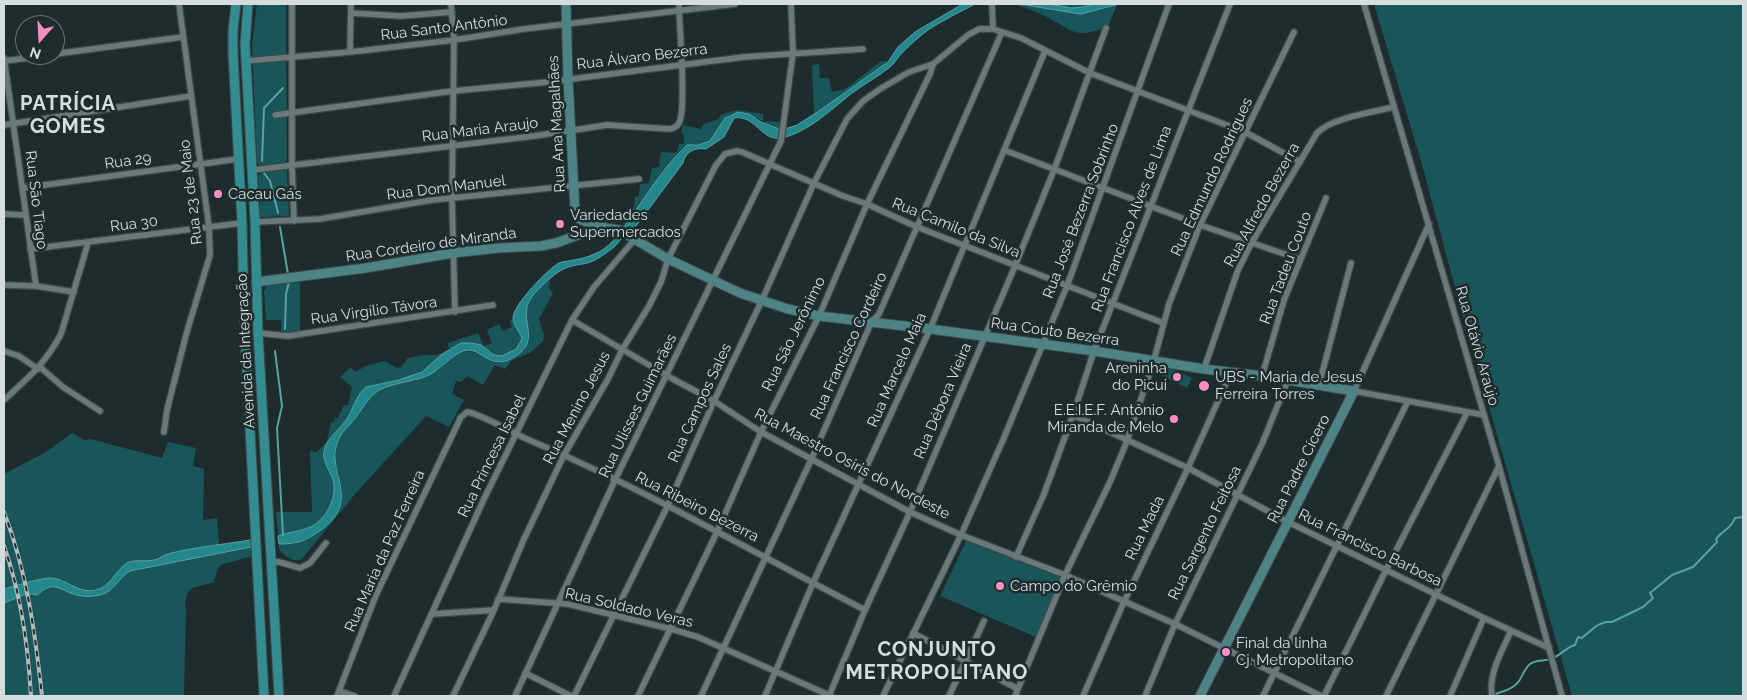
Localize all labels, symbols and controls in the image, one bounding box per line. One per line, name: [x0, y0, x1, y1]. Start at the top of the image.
street label: Rua Santo Antônio: [380, 11, 508, 45]
north arrow: [15, 15, 65, 65]
street label: Rua Álvaro Bezerra: [576, 40, 708, 74]
text: N: [28, 44, 43, 63]
street label: Rua Ana Magalhães: [544, 55, 570, 193]
district label: PATRÍCIA GOMES: [19, 92, 117, 139]
street label: Rua Edmundo Rodrigues: [1167, 95, 1257, 259]
street label: Rua Maria Araujo: [421, 114, 539, 146]
street label: Rua José Bezerra Sobrinho: [1039, 121, 1123, 301]
street label: Rua Francisco Alves de Lima: [1088, 123, 1176, 315]
street label: Rua 23 de Maio: [176, 138, 206, 246]
street label: Rua Alfredo Bezerra: [1220, 140, 1304, 270]
street label: Rua 29: [103, 149, 153, 173]
street label: Rua São Tiago: [21, 150, 51, 250]
street label: Rua Dom Manuel: [386, 172, 506, 204]
place label: Cacau Gás: [228, 185, 302, 203]
marker: Cacau Gás: [212, 188, 224, 200]
street label: Rua Camilo da Silva: [889, 194, 1023, 262]
place label: Variedades Supermercados: [570, 206, 681, 241]
street label: Rua Tadeu Couto: [1256, 209, 1316, 327]
street label: Rua 30: [109, 212, 159, 236]
marker: Variedades Supermercados: [554, 218, 566, 230]
street label: Rua Cordeiro de Miranda: [345, 224, 517, 266]
street label: Rua Francisco Cordeiro: [807, 270, 891, 422]
street label: Avenida da Integração: [233, 273, 259, 429]
street label: Rua São Jerônimo: [758, 274, 830, 394]
street label: Rua Otávio Araújo: [1451, 284, 1503, 408]
street label: Rua Virgílio Távora: [310, 293, 438, 329]
street label: Rua Marcelo Maia: [864, 310, 930, 430]
street label: Rua Couto Bezerra: [990, 314, 1120, 350]
street label: Rua Ulisses Guimarães: [595, 331, 681, 481]
street label: Rua Débora Vieira: [910, 340, 976, 462]
street label: Rua Campos Sales: [664, 341, 736, 465]
street label: Rua Menino Jesus: [540, 348, 614, 468]
place label: Areninha do Picui: [1105, 359, 1167, 394]
place label: UBS - Maria de Jesus Ferreira Torres: [1215, 368, 1362, 403]
marker: Areninha do Picui: [1171, 371, 1183, 383]
marker: UBS - Maria de Jesus Ferreira Torres: [1197, 379, 1211, 393]
street label: Rua Princesa Isabel: [454, 392, 530, 520]
place label: E.E.I.E.F. Antônio Miranda de Melo: [1047, 401, 1164, 436]
street label: Rua Maestro Osiris do Nordeste: [751, 405, 953, 523]
street label: Rua Padre Cícero: [1264, 412, 1334, 526]
marker: E.E.I.E.F. Antônio Miranda de Melo: [1168, 413, 1180, 425]
street label: Rua Sargento Feitosa: [1165, 463, 1245, 603]
street label: Rua Maria da Paz Ferreira: [341, 467, 429, 635]
street label: Rua Ribeiro Bezerra: [632, 468, 762, 546]
street label: Rua Mada: [1122, 493, 1168, 563]
street label: Rua Francisco Barbosa: [1295, 505, 1445, 591]
place label: Campo do Grêmio: [1010, 577, 1137, 595]
marker: Campo do Grêmio: [994, 580, 1006, 592]
street label: Rua Soldado Veras: [563, 585, 695, 631]
place label: Final da linha Cj. Metropolitano: [1236, 634, 1353, 669]
district label: CONJUNTO METROPOLITANO: [844, 638, 1030, 685]
marker: Final da linha Cj. Metropolitano: [1220, 646, 1232, 658]

